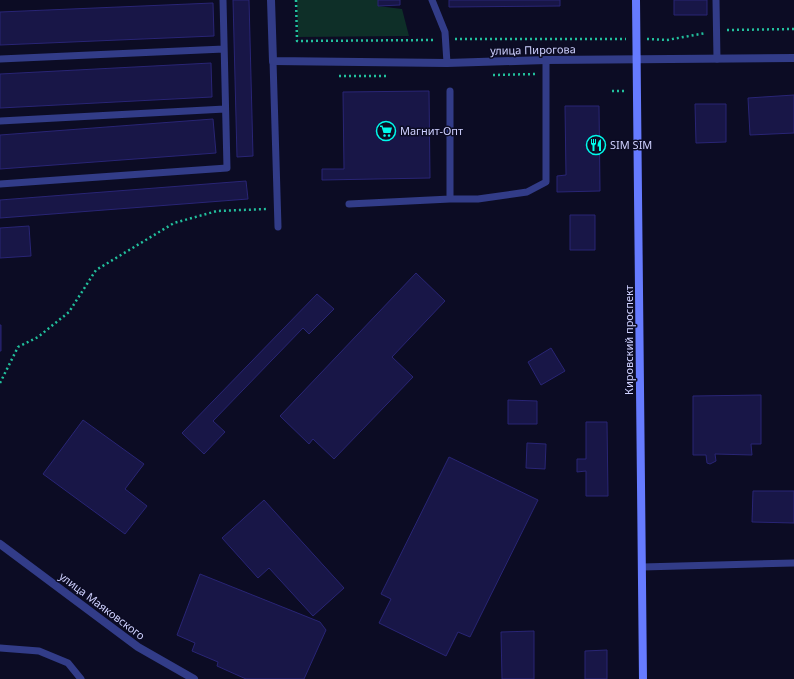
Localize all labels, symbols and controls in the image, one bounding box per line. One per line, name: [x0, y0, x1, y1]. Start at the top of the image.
street label: улица Пирогова: [490, 41, 576, 58]
supermarket icon: Магнит-Опт: [375, 120, 397, 142]
place label: Магнит-Опт: [400, 123, 463, 138]
restaurant icon: SIM SIM: [585, 134, 607, 156]
place label: SIM SIM: [610, 137, 652, 152]
street label: Кировский проспект: [621, 285, 636, 395]
street label: улица Маяковского: [56, 568, 148, 643]

